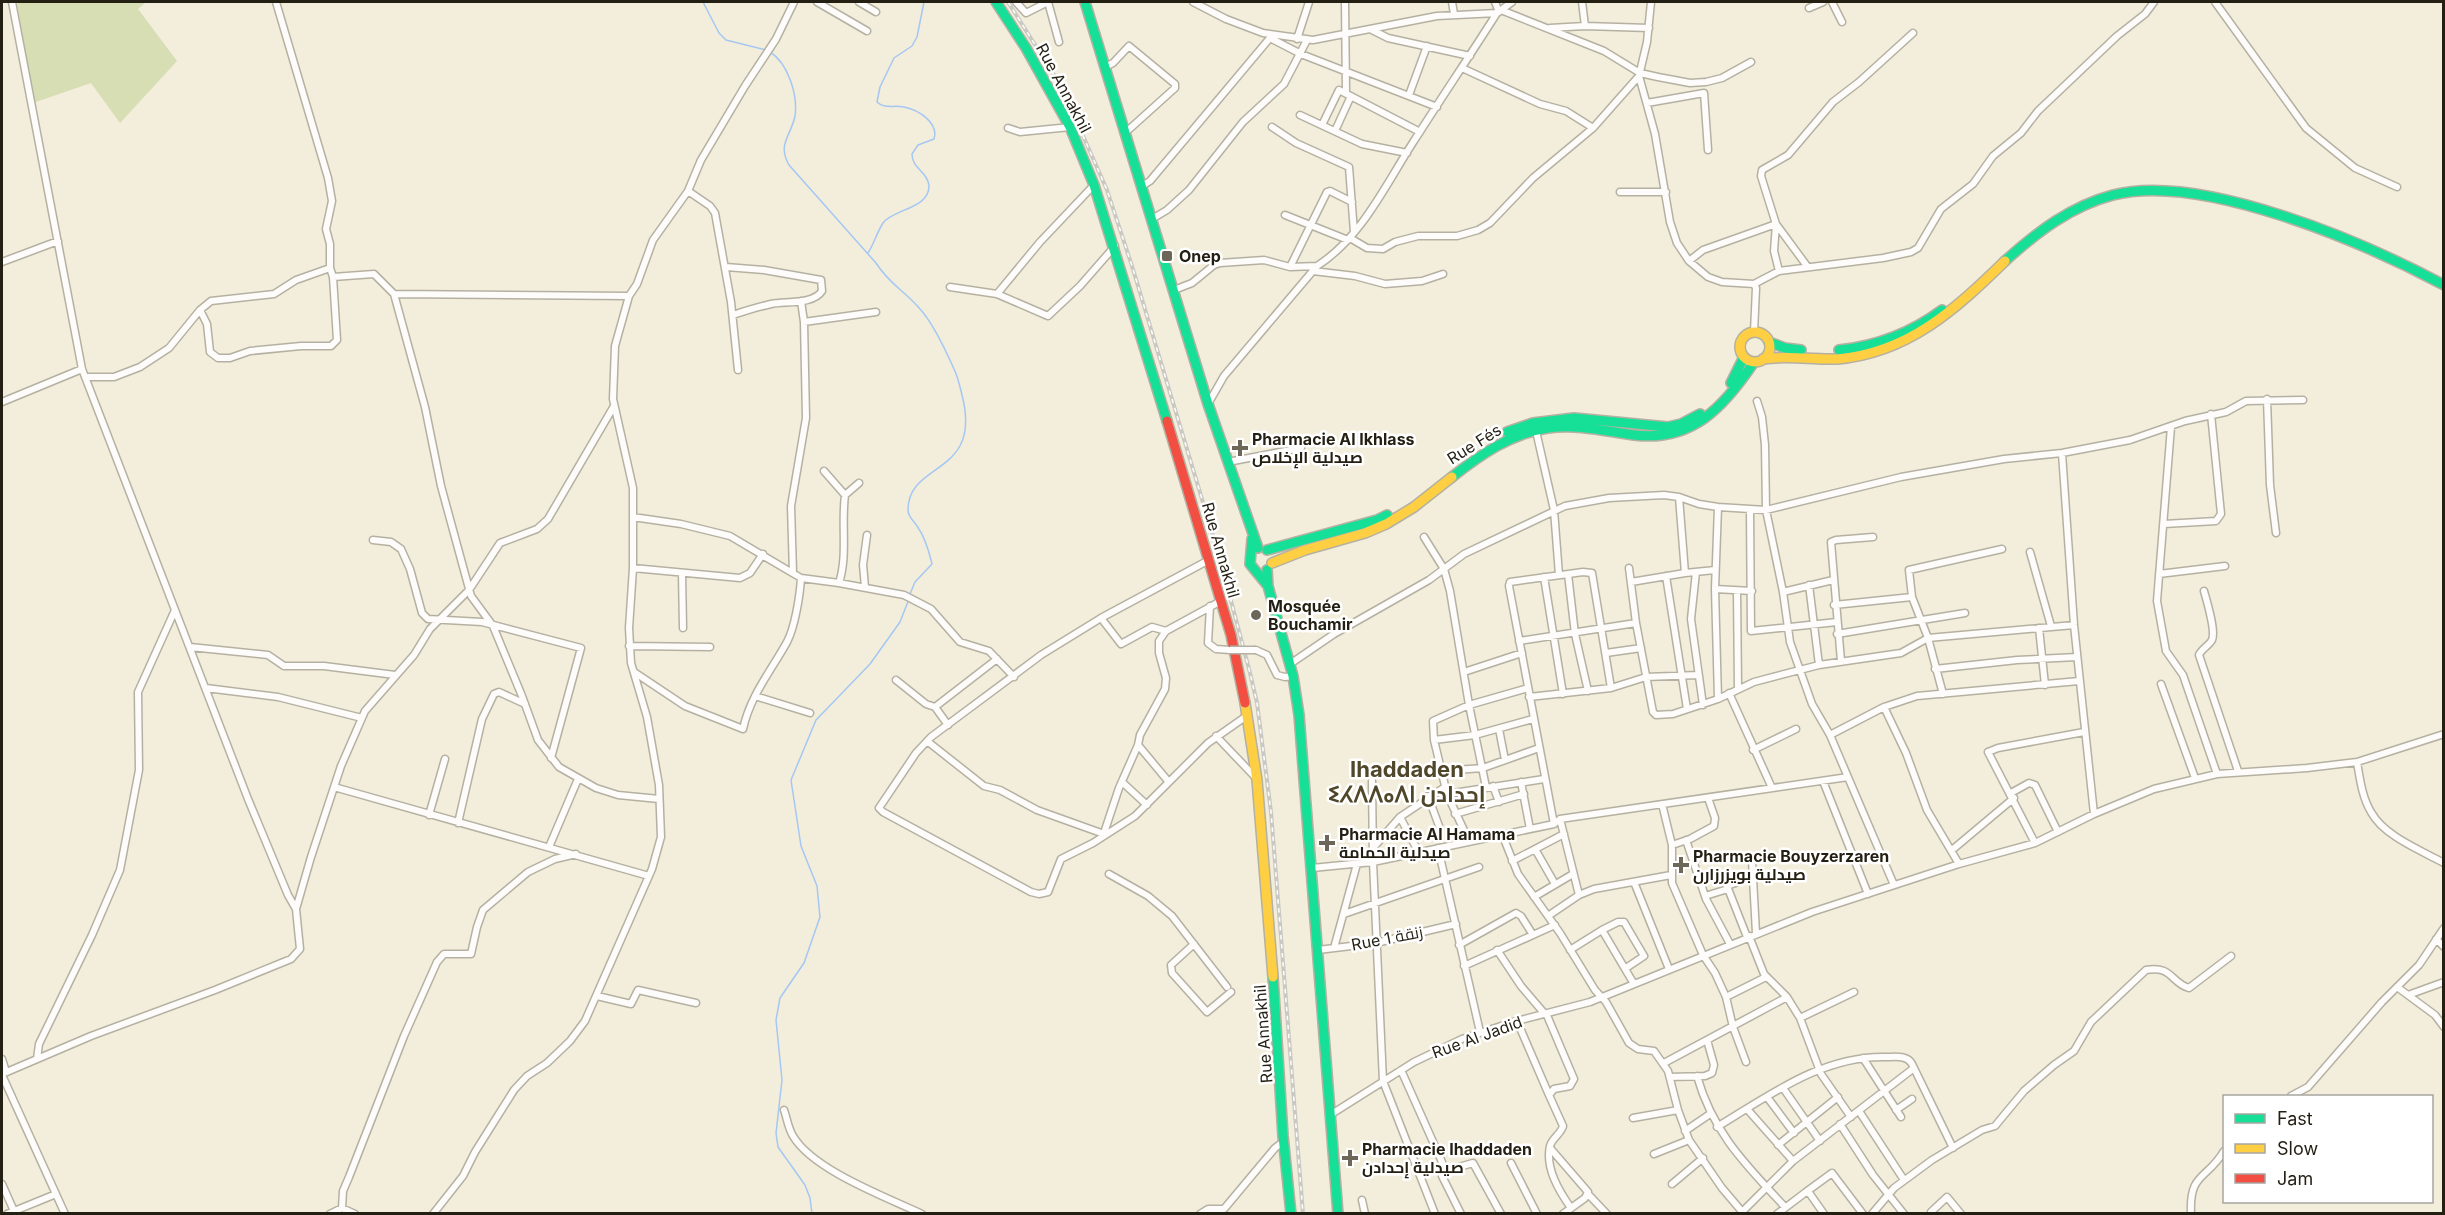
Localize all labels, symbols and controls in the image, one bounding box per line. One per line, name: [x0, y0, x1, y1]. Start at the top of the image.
street label: Rue Annakhil: [1032, 40, 1096, 136]
place label: Onep: [1179, 246, 1221, 266]
marker: Onep: [1160, 249, 1174, 263]
street label: Rue Fés: [1443, 420, 1505, 468]
place label: Pharmacie Al Ikhlass صيدلية الإخلاص: [1252, 429, 1415, 469]
marker: Pharmacie Al Ikhlass صيدلية الإخلاص: [1233, 441, 1247, 455]
street label: Rue Annakhil: [1198, 500, 1244, 600]
place label: Mosquée Bouchamir: [1268, 596, 1353, 634]
marker: Mosquée Bouchamir: [1249, 608, 1263, 622]
district label: Ihaddaden ⵉⵃⴷⴷⴰⴷⵏ إحدادن: [1328, 756, 1486, 809]
place label: Pharmacie Al Hamama صيدلية الحمامة: [1339, 824, 1515, 862]
marker: Pharmacie Al Hamama صيدلية الحمامة: [1320, 836, 1334, 850]
place label: Pharmacie Bouyzerzaren صيدلية بويزرزارن: [1693, 846, 1889, 884]
marker: Pharmacie Bouyzerzaren صيدلية بويزرزارن: [1674, 858, 1688, 872]
street label: Rue 1 زنقة: [1349, 921, 1425, 955]
street label: Rue Annakhil: [1250, 984, 1276, 1084]
street label: Rue Al Jadid: [1429, 1011, 1525, 1063]
legend: [2223, 1095, 2433, 1203]
text: Fast: [2277, 1108, 2313, 1129]
text: Slow: [2277, 1138, 2318, 1159]
place label: Pharmacie Ihaddaden صيدلية إحدادن: [1362, 1139, 1532, 1179]
marker: Pharmacie Ihaddaden صيدلية إحدادن: [1343, 1151, 1357, 1165]
text: Jam: [2277, 1168, 2313, 1189]

